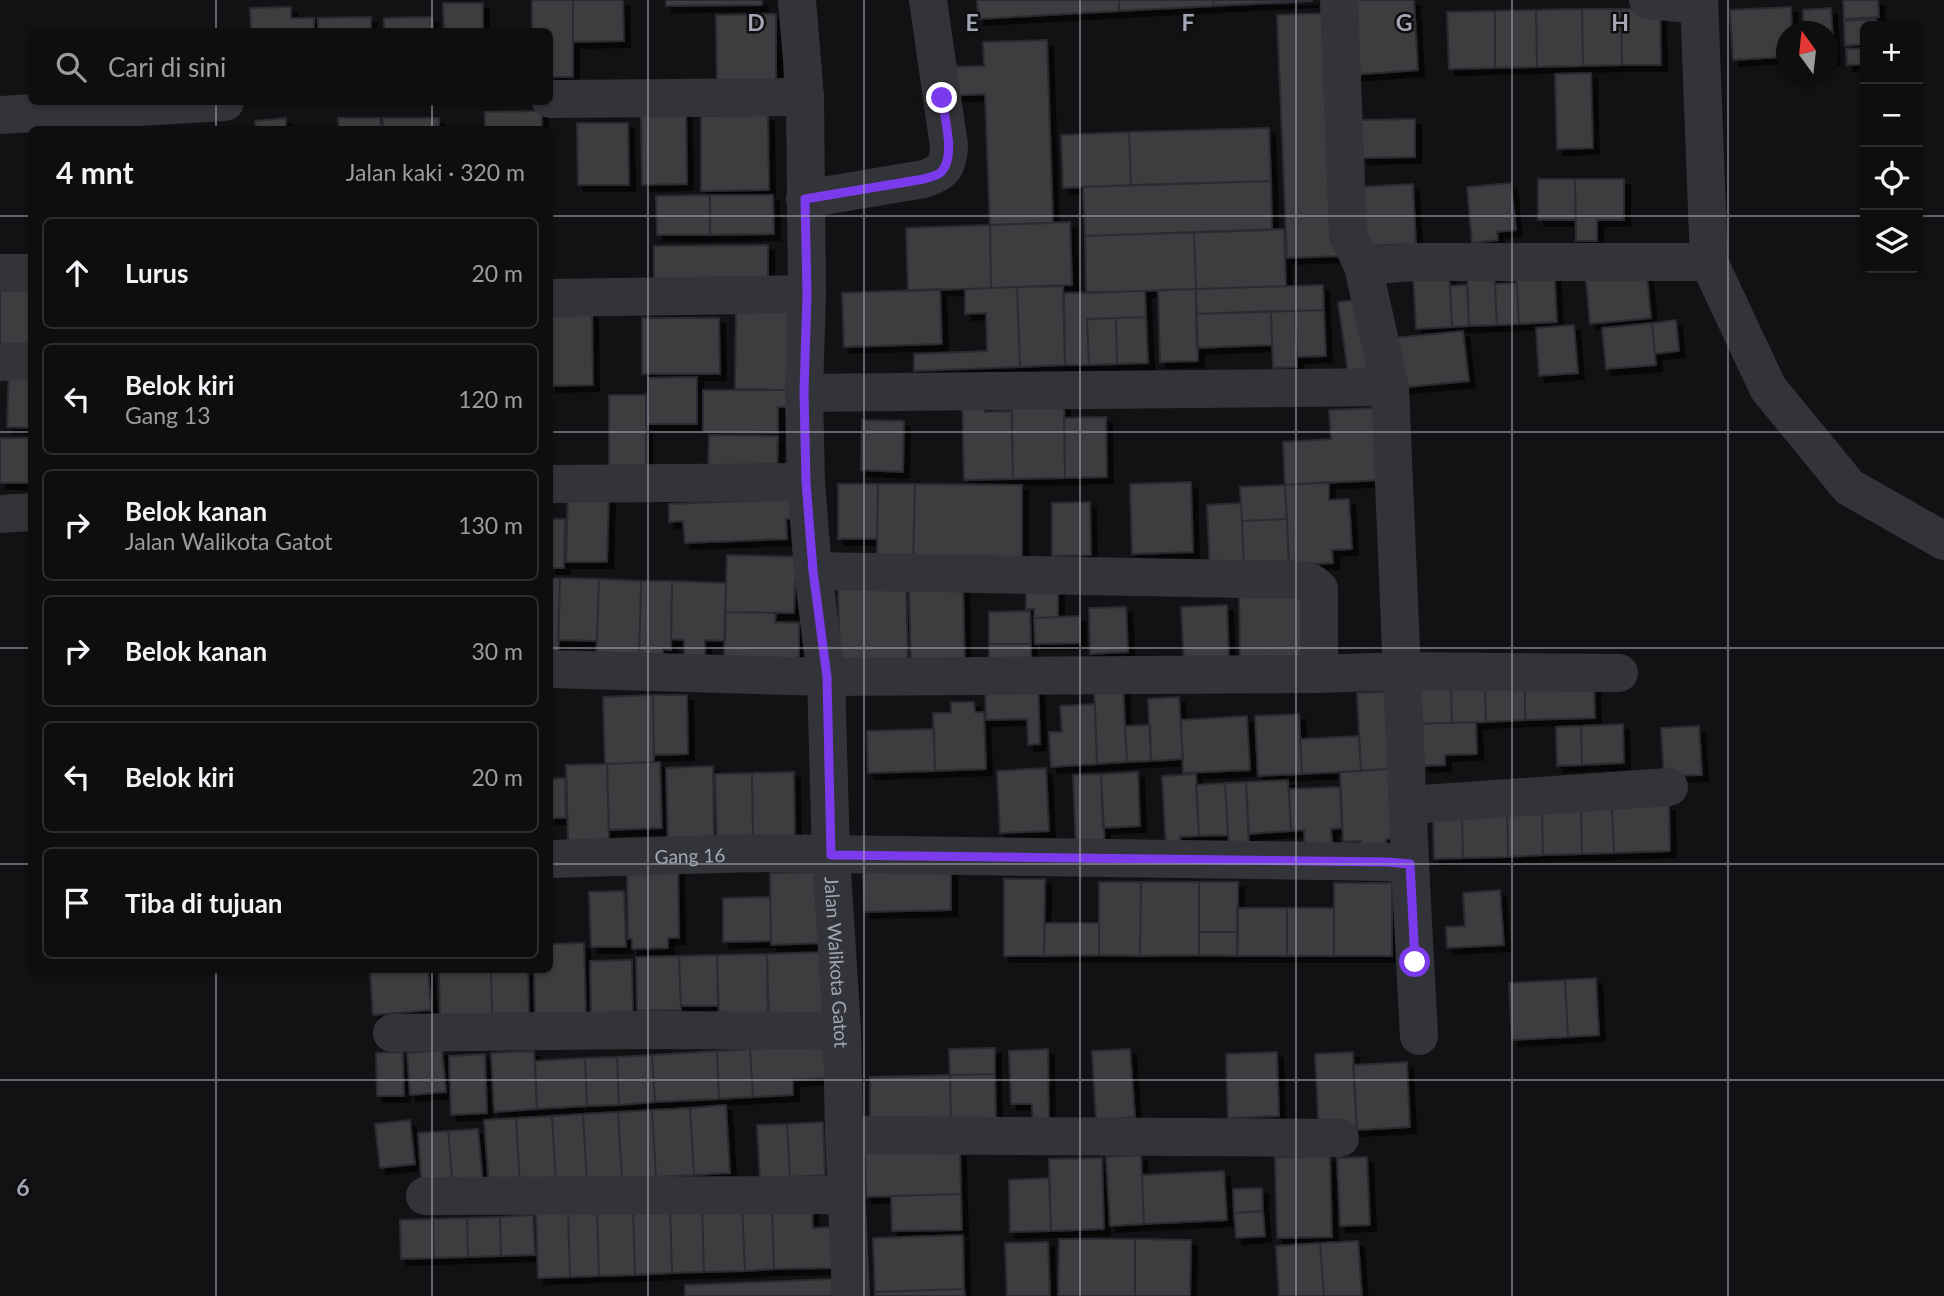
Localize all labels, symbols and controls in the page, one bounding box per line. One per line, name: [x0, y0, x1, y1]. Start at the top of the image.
text: D: [747, 8, 765, 36]
text: E: [965, 8, 979, 36]
text: F: [1181, 8, 1195, 36]
text: G: [1396, 8, 1412, 36]
text: H: [1611, 8, 1629, 36]
north arrow: [1776, 21, 1839, 84]
map controls: [1860, 21, 1923, 273]
button: +: [1860, 21, 1923, 84]
search box: [28, 28, 553, 105]
icon: search: [52, 48, 90, 86]
text: Cari di sini: [108, 51, 226, 83]
route end: [926, 82, 957, 113]
button: −: [1860, 84, 1923, 147]
button: locate: [1860, 147, 1923, 210]
text: 4 mnt: [56, 154, 134, 190]
text: Jalan kaki · 320 m: [346, 158, 525, 186]
button: layers: [1860, 210, 1923, 273]
icon: ahead: [58, 254, 96, 292]
text: Lurus: [125, 257, 188, 289]
text: 20 m: [472, 259, 523, 287]
text: Belok kiri: [125, 369, 234, 401]
icon: left: [58, 380, 96, 418]
text: 120 m: [458, 385, 523, 413]
text: Gang 13: [125, 401, 211, 429]
text: Belok kanan: [125, 495, 267, 527]
icon: right: [58, 506, 96, 544]
text: 130 m: [458, 511, 523, 539]
text: Jalan Walikota Gatot: [125, 527, 333, 555]
icon: right: [58, 632, 96, 670]
text: Belok kanan: [125, 635, 267, 667]
text: 30 m: [472, 637, 523, 665]
icon: left: [58, 758, 96, 796]
text: Belok kiri: [125, 761, 234, 793]
text: 20 m: [472, 763, 523, 791]
street label: Gang 16: [654, 842, 726, 867]
street label: Jalan Walikota Gatot: [821, 876, 854, 1048]
icon: arrive: [58, 884, 96, 922]
text: Tiba di tujuan: [125, 887, 283, 919]
route start: [1399, 946, 1430, 977]
text: 6: [16, 1173, 30, 1201]

